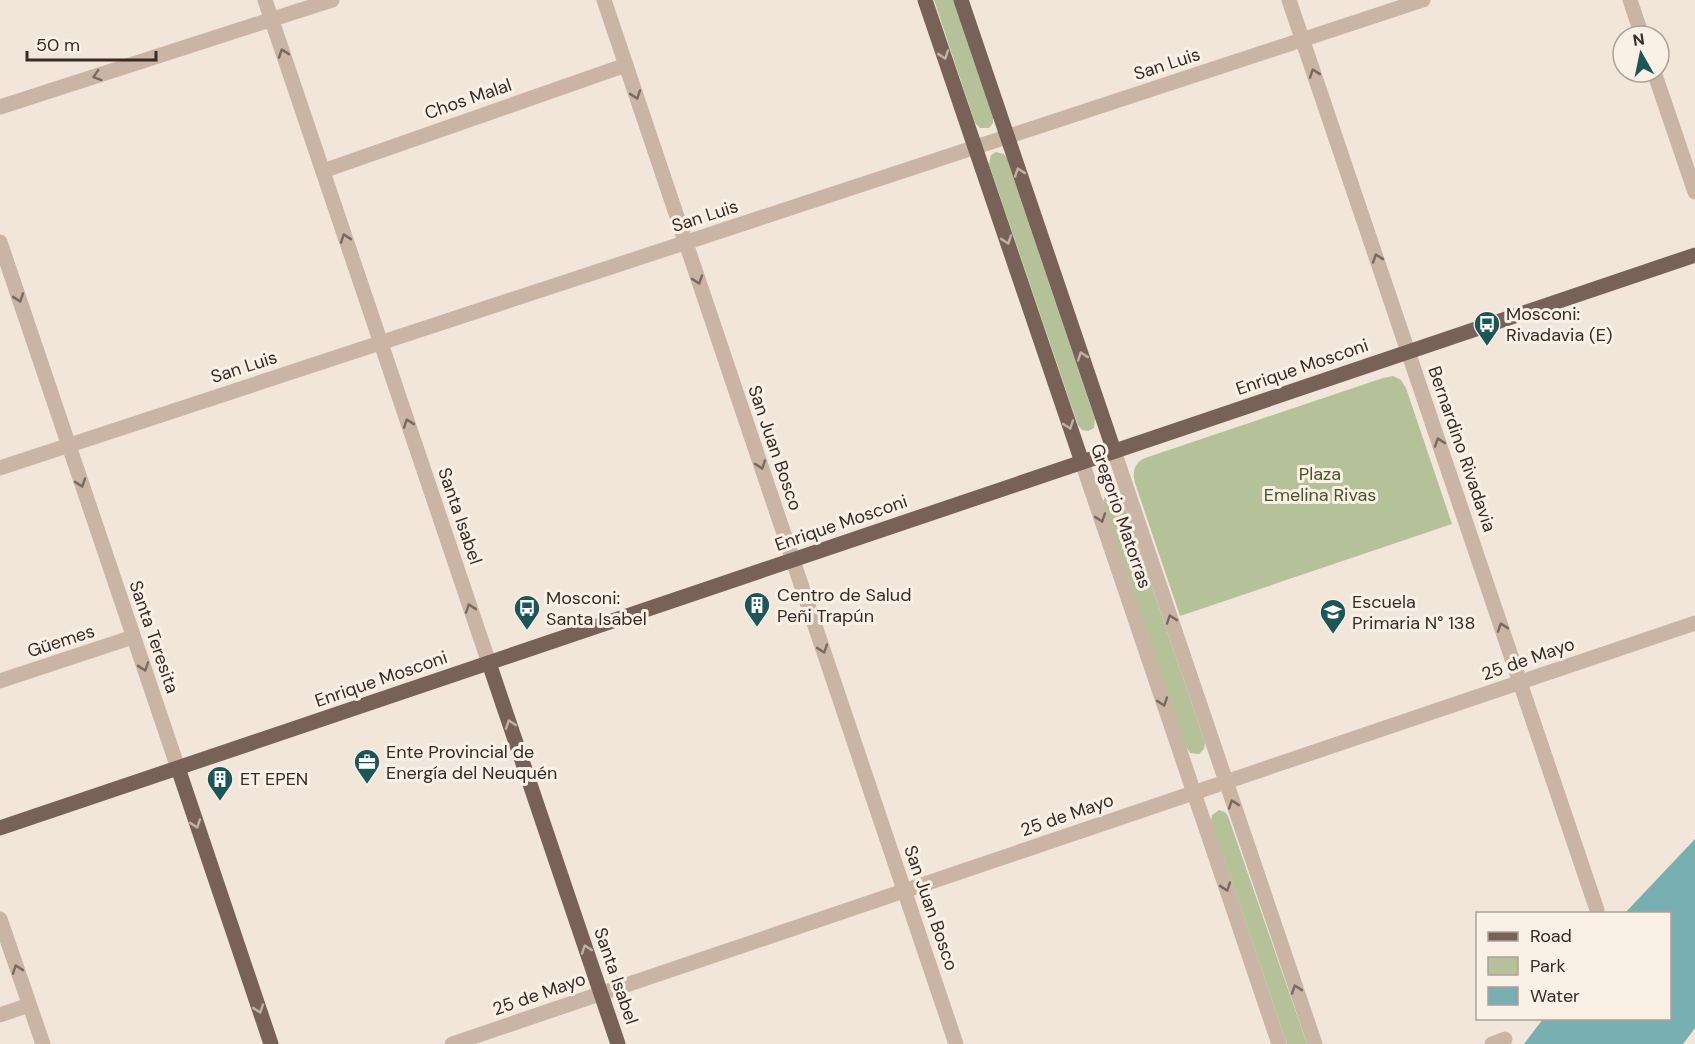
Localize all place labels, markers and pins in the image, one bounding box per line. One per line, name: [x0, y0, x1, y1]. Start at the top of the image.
place label: Mosconi: Rivadavia (E): [1506, 302, 1613, 347]
bus stop icon: Mosconi: Rivadavia (E): [1472, 309, 1502, 347]
place label: Centro de Salud Peñi Trapún: [777, 583, 911, 628]
place label: Mosconi: Santa Isabel: [546, 586, 647, 631]
building icon: Centro de Salud Peñi Trapún: [742, 590, 772, 628]
place label: Escuela Primaria N° 138: [1352, 590, 1475, 635]
bus stop icon: Mosconi: Santa Isabel: [512, 593, 542, 631]
school or university icon: Escuela Primaria N° 138: [1318, 597, 1348, 635]
place label: Ente Provincial de Energía del Neuquén: [386, 740, 557, 785]
office icon: Ente Provincial de Energía del Neuquén: [352, 747, 382, 785]
building icon: ET EPEN: [205, 764, 235, 802]
place label: ET EPEN: [240, 767, 308, 791]

